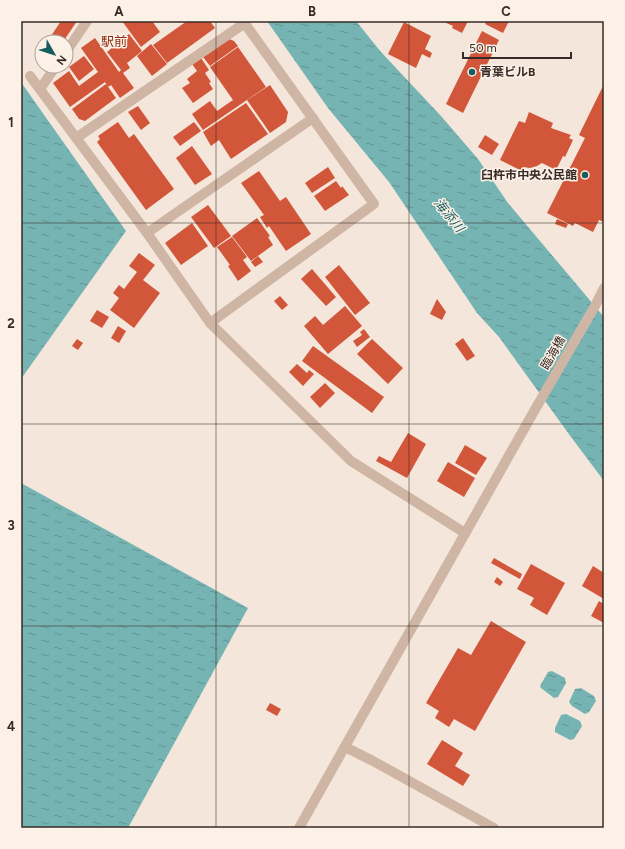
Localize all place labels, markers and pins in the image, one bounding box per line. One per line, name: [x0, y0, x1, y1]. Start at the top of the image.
place label: 青葉ビルB: [480, 65, 535, 79]
marker: 青葉ビルB: [467, 67, 477, 77]
place label: 臼杵市中央公民館: [481, 168, 577, 182]
marker: 臼杵市中央公民館: [580, 170, 590, 180]

